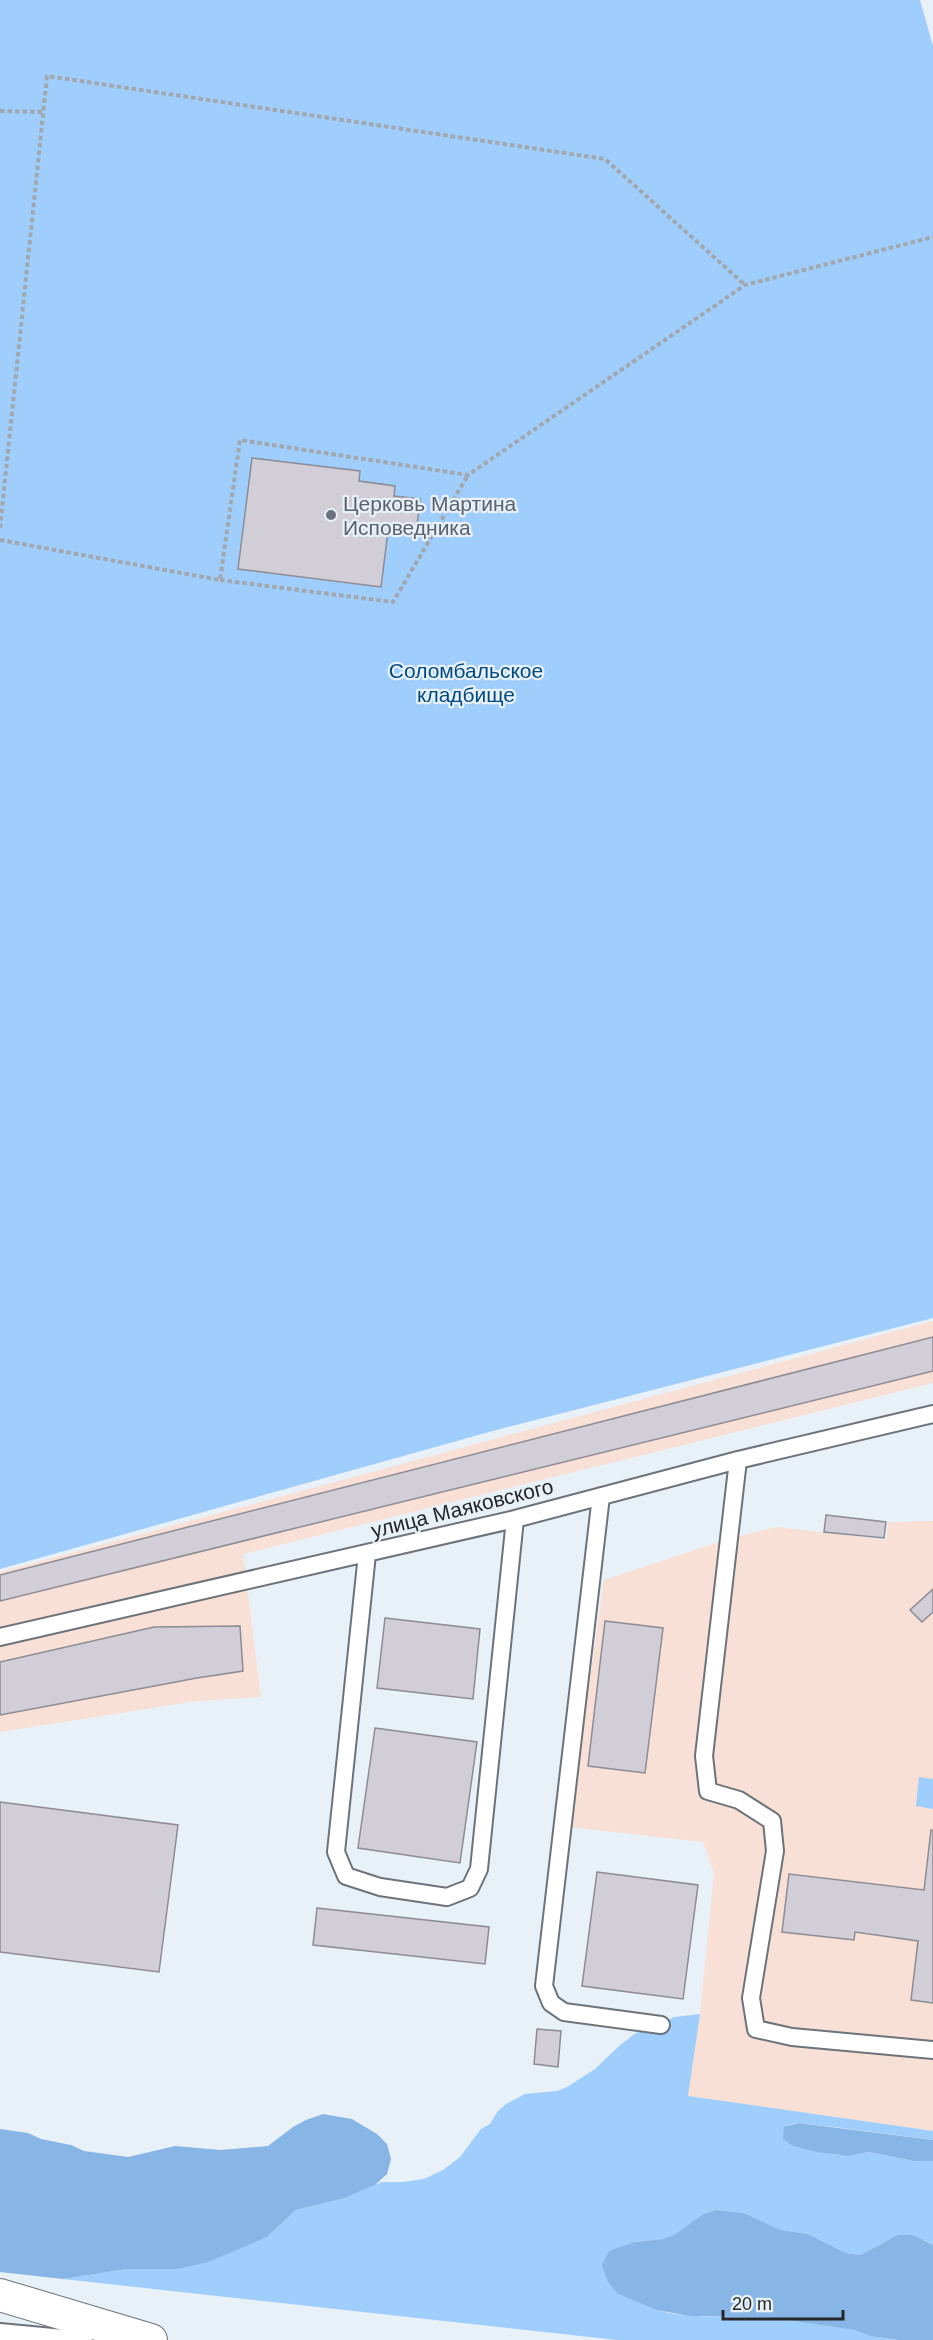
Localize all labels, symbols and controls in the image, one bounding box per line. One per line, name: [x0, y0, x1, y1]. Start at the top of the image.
place label: Церковь Мартина Исповедника: [343, 492, 516, 539]
marker: Церковь Мартина Исповедника: [324, 508, 338, 522]
park label: Соломбальское кладбище: [389, 659, 543, 706]
street label: улица Маяковского: [369, 1474, 555, 1542]
scale bar: [723, 2283, 843, 2321]
text: 20 m: [732, 2294, 772, 2314]

